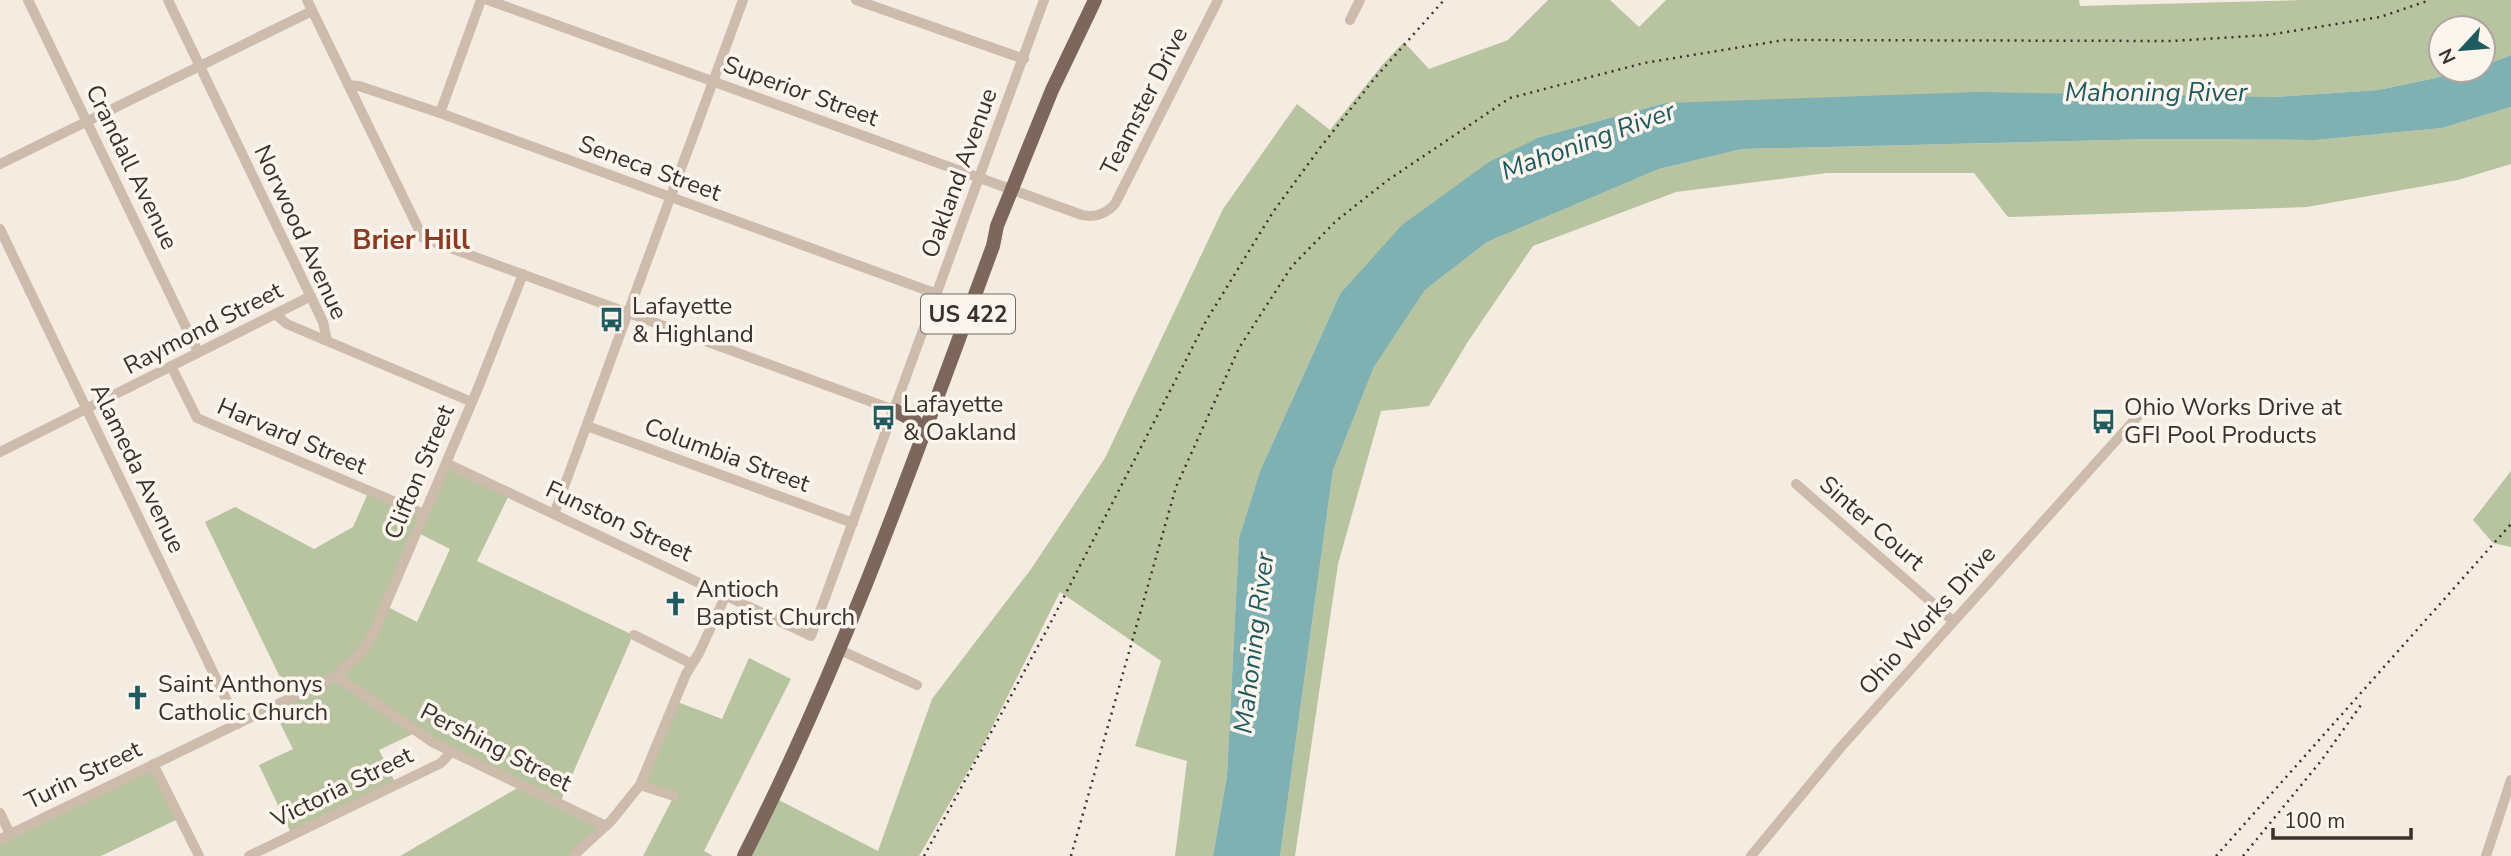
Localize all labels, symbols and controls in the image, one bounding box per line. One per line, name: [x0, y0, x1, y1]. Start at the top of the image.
north arrow: [2427, 14, 2497, 84]
street label: Teamster Drive: [1093, 21, 1195, 181]
text: N: [2433, 44, 2462, 68]
street label: Superior Street: [719, 48, 883, 134]
water label: Mahoning River: [2065, 75, 2248, 110]
street label: Crandall Avenue: [78, 79, 186, 255]
street label: Oakland Avenue: [913, 84, 1005, 262]
water label: Mahoning River: [1496, 93, 1680, 189]
street label: Seneca Street: [574, 127, 726, 209]
street label: Norwood Avenue: [247, 140, 355, 324]
district label: Brier Hill: [352, 221, 470, 259]
street label: Raymond Street: [118, 274, 288, 382]
place label: Lafayette & Highland: [632, 290, 754, 350]
road number: US 422: [921, 294, 1015, 334]
bus stop icon: Lafayette & Highland: [598, 306, 626, 334]
street label: Alameda Avenue: [83, 378, 193, 558]
place label: Lafayette & Oakland: [903, 388, 1016, 448]
street label: Harvard Street: [212, 390, 372, 482]
place label: Ohio Works Drive at GFI Pool Products: [2124, 391, 2342, 451]
street label: Clifton Street: [376, 399, 462, 544]
bus stop icon: Lafayette & Oakland: [869, 404, 897, 432]
bus stop icon: Ohio Works Drive at GFI Pool Products: [2090, 407, 2118, 435]
street label: Columbia Street: [640, 410, 815, 500]
street label: Sinter Court: [1813, 468, 1932, 578]
street label: Funston Street: [540, 473, 698, 569]
street label: Ohio Works Drive: [1851, 539, 2003, 701]
water label: Mahoning River: [1226, 550, 1283, 736]
place label: Antioch Baptist Church: [696, 573, 855, 633]
church icon: Antioch Baptist Church: [662, 589, 690, 617]
place label: Saint Anthonys Catholic Church: [158, 668, 328, 728]
church icon: Saint Anthonys Catholic Church: [124, 684, 152, 712]
street label: Pershing Street: [415, 695, 578, 799]
street label: Turin Street: [20, 733, 147, 817]
street label: Victoria Street: [265, 739, 418, 835]
scale bar: [2273, 796, 2411, 840]
text: 100 m: [2284, 807, 2345, 835]

